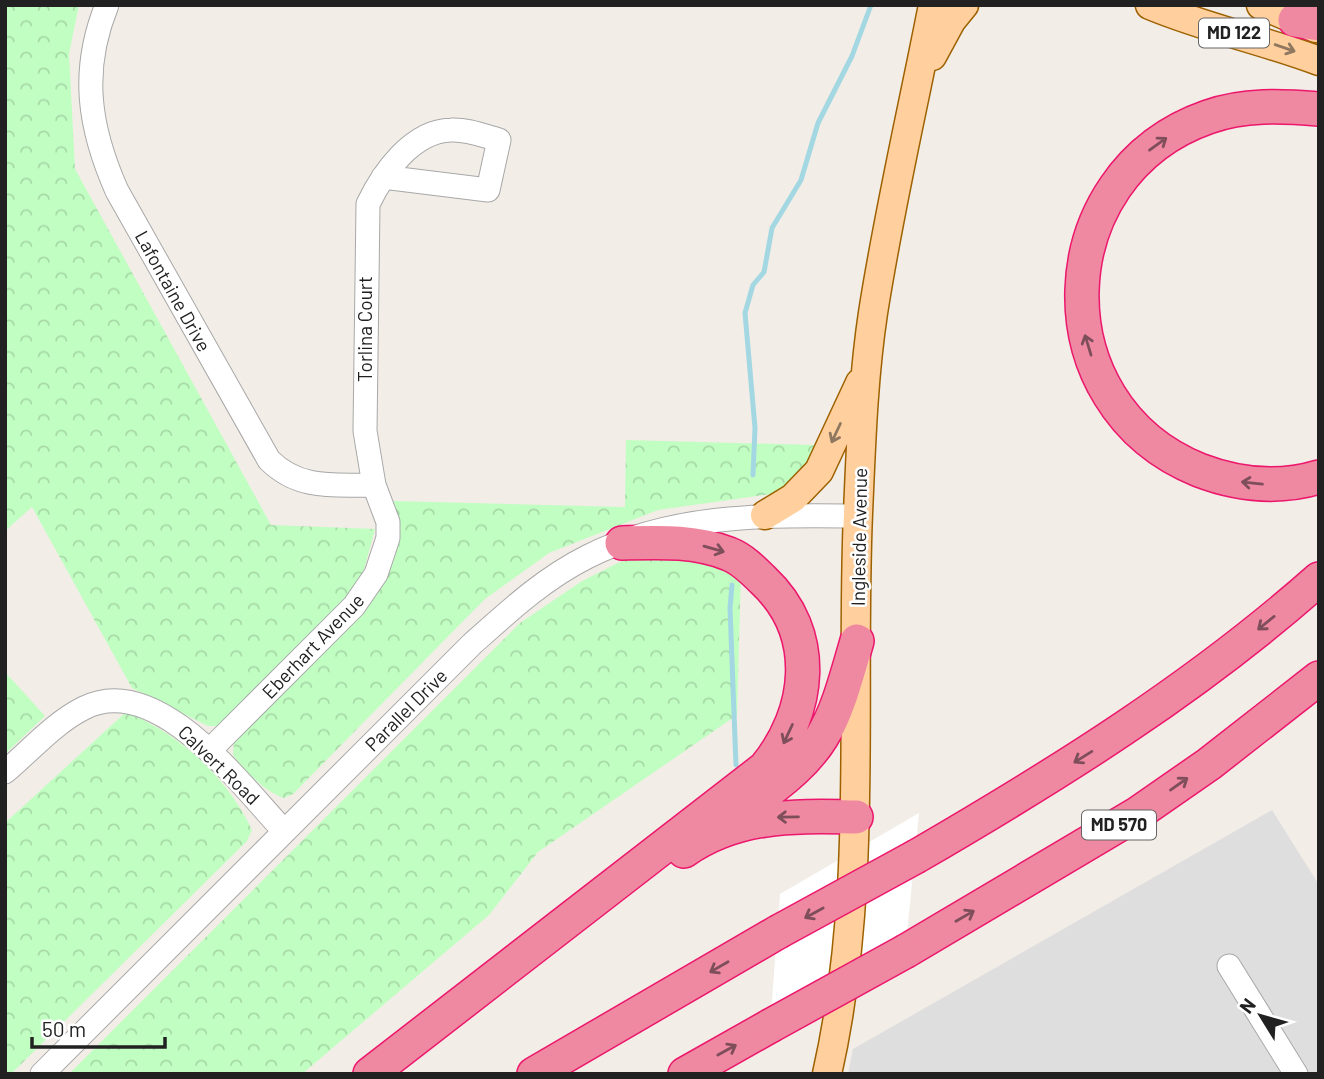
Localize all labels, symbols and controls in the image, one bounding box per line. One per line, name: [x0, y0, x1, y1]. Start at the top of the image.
road number: MD 122: [1199, 18, 1269, 48]
one-way arrow: [1273, 43, 1295, 55]
one-way arrow: [1148, 137, 1167, 151]
street label: Lafontaine Drive: [131, 226, 216, 355]
street label: Torlina Court: [353, 276, 376, 382]
one-way arrow: [1081, 334, 1094, 356]
one-way arrow: [829, 422, 843, 443]
street label: Ingleside Avenue: [846, 468, 871, 606]
one-way arrow: [1241, 476, 1263, 489]
one-way arrow: [703, 544, 725, 557]
street label: Eberhart Avenue: [257, 588, 369, 703]
one-way arrow: [1258, 615, 1276, 631]
street label: Parallel Drive: [360, 664, 452, 756]
street label: Calvert Road: [174, 720, 265, 809]
one-way arrow: [781, 723, 794, 744]
one-way arrow: [1074, 750, 1093, 765]
one-way arrow: [1169, 777, 1188, 791]
one-way arrow: [777, 810, 800, 823]
road number: MD 570: [1082, 810, 1156, 840]
one-way arrow: [804, 907, 825, 920]
one-way arrow: [955, 909, 975, 923]
one-way arrow: [709, 960, 729, 974]
north arrow: [1226, 981, 1296, 1051]
text: N: [1234, 993, 1260, 1017]
scale bar: [32, 1006, 164, 1050]
text: 50 m: [42, 1016, 86, 1041]
one-way arrow: [717, 1043, 737, 1057]

